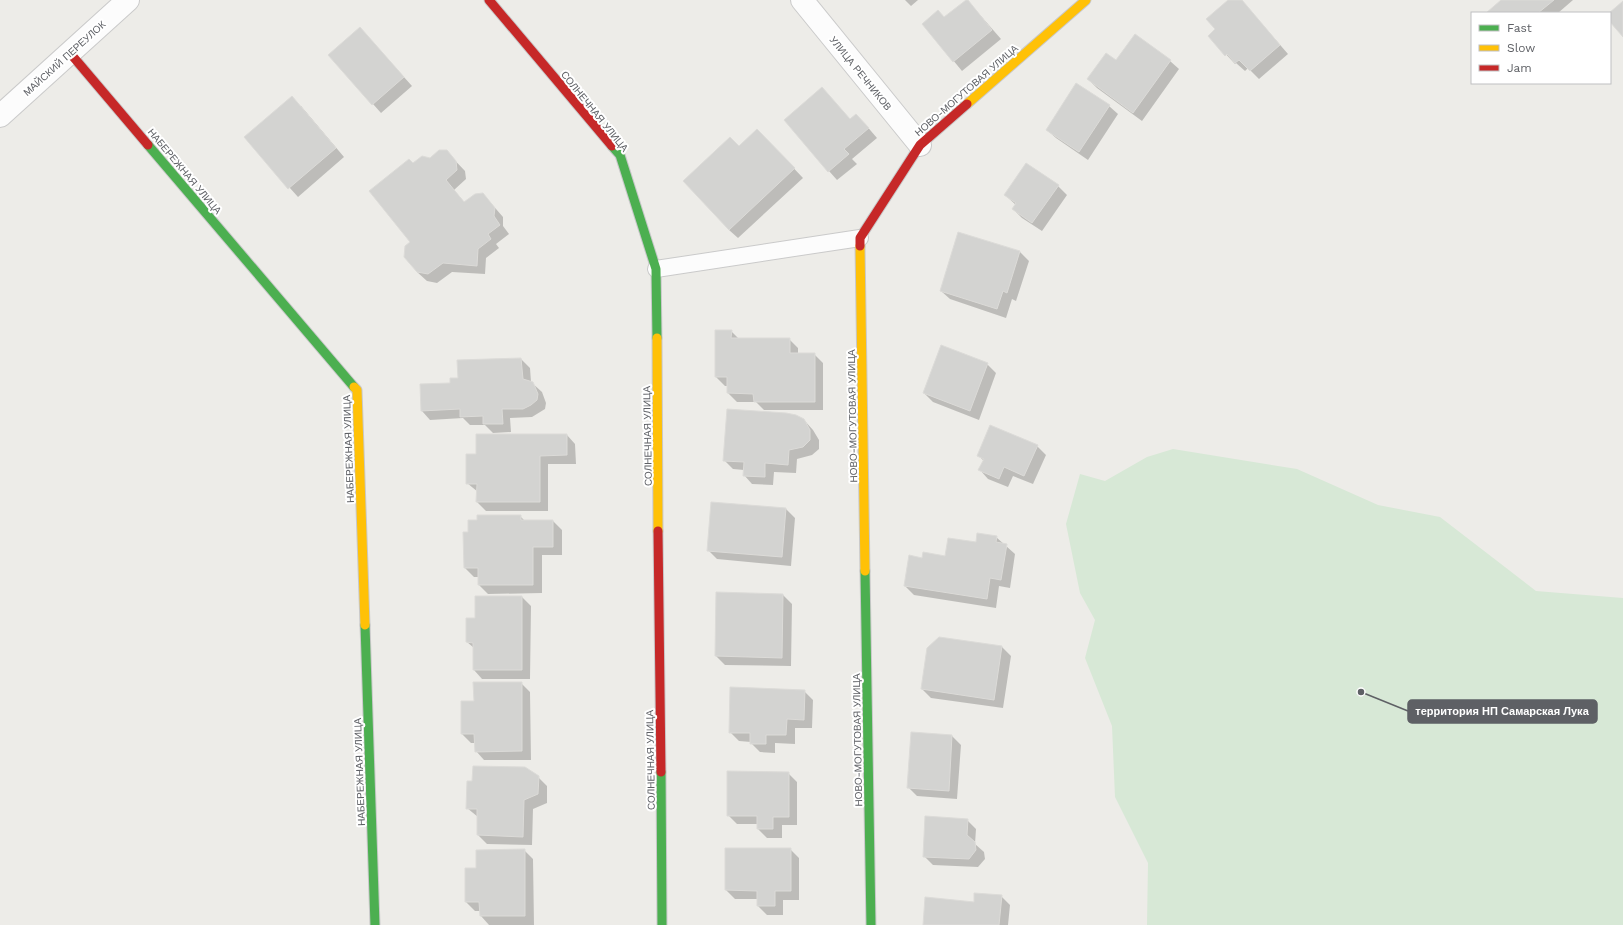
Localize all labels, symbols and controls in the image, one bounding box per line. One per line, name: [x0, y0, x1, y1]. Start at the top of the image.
legend: [1471, 12, 1611, 84]
street label: МАЙСКИЙ ПЕРЕУЛОК: [20, 18, 108, 98]
text: Fast: [1507, 21, 1532, 35]
street label: УЛИЦА РЕЧНИКОВ: [827, 34, 894, 113]
text: Slow: [1507, 41, 1535, 55]
street label: НОВО-МОГУТОВАЯ УЛИЦА: [913, 42, 1020, 138]
text: Jam: [1507, 61, 1532, 75]
street label: СОЛНЕЧНАЯ УЛИЦА: [559, 69, 631, 154]
street label: НАБЕРЕЖНАЯ УЛИЦА: [146, 126, 224, 216]
street label: НОВО-МОГУТОВАЯ УЛИЦА: [846, 349, 859, 483]
street label: СОЛНЕЧНАЯ УЛИЦА: [641, 386, 654, 486]
street label: НАБЕРЕЖНАЯ УЛИЦА: [341, 394, 356, 503]
street label: НОВО-МОГУТОВАЯ УЛИЦА: [851, 673, 864, 807]
callout: территория НП Самарская Лука: [1408, 700, 1597, 723]
text: территория НП Самарская Лука: [1415, 705, 1590, 718]
street label: СОЛНЕЧНАЯ УЛИЦА: [644, 710, 657, 810]
street label: НАБЕРЕЖНАЯ УЛИЦА: [352, 717, 367, 826]

